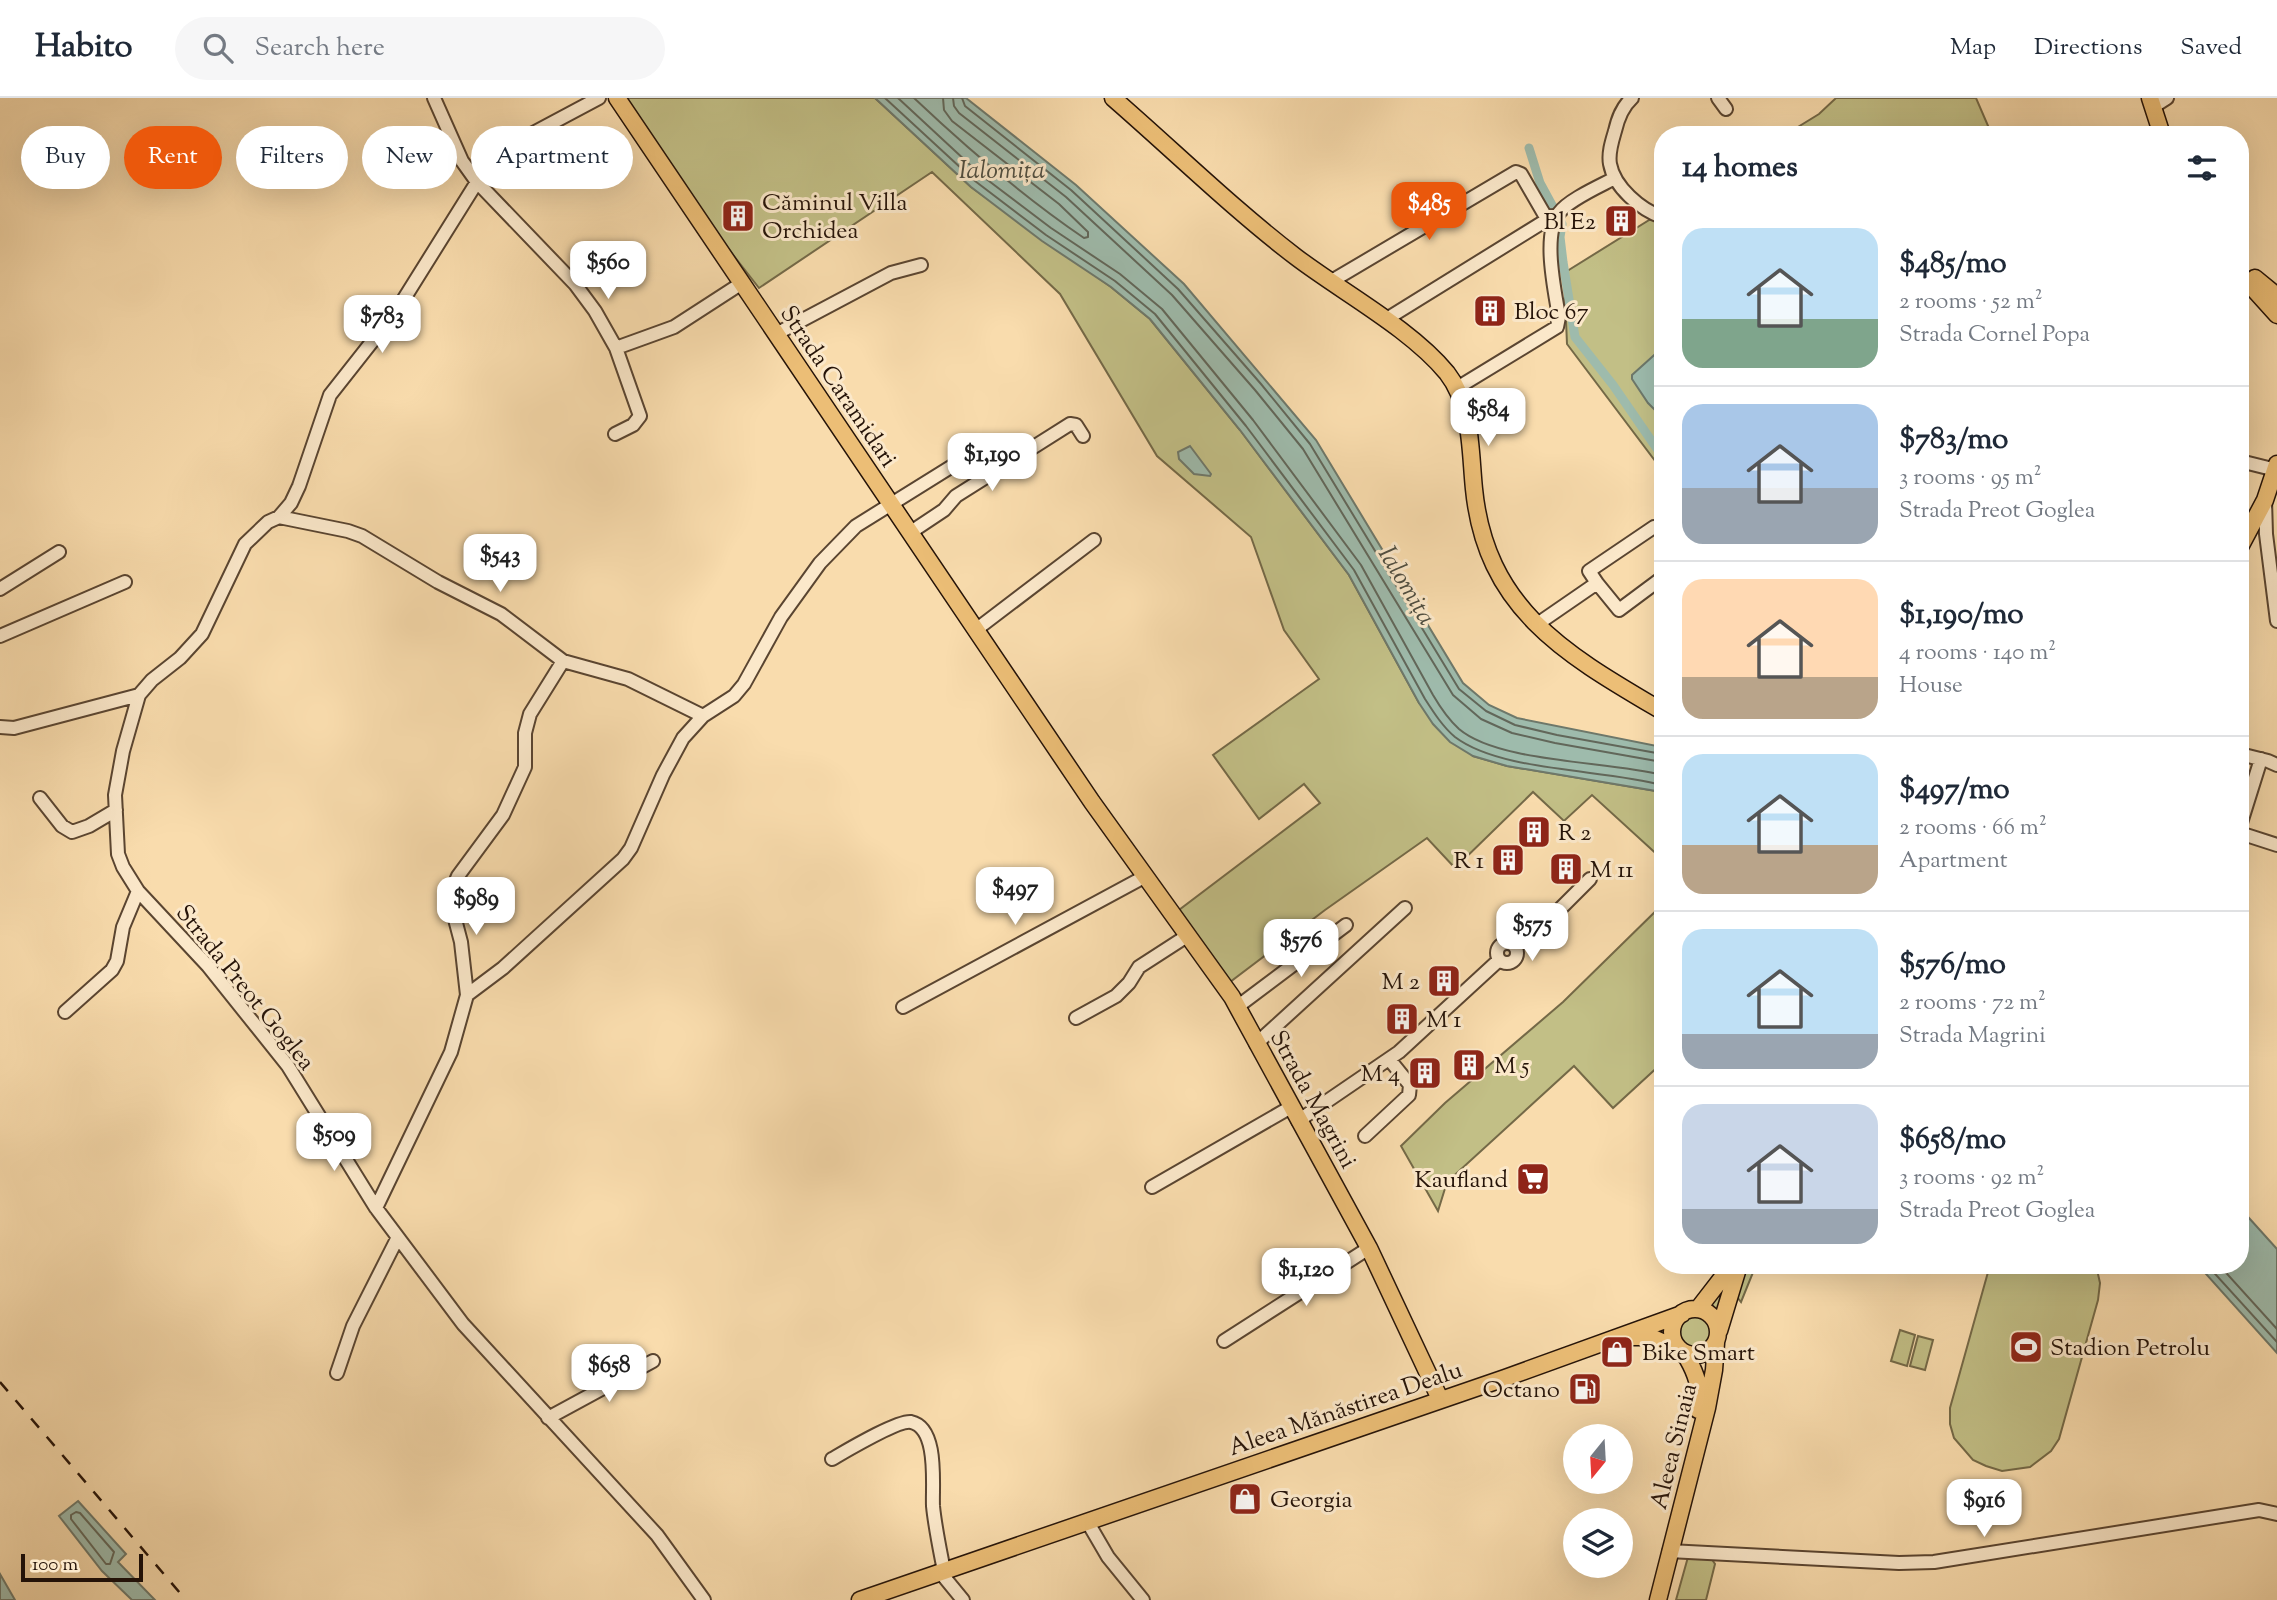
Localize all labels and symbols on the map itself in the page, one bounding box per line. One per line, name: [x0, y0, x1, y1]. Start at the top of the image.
water label: Ialomița: [959, 153, 1045, 190]
pin: $485: [1388, 183, 1470, 242]
place label: Căminul Villa Orchidea: [762, 187, 908, 249]
building icon: Căminul Villa Orchidea: [719, 197, 757, 235]
building icon: Bl E2: [1602, 202, 1640, 240]
place label: Bl E2: [1543, 206, 1596, 240]
pin: $560: [567, 242, 649, 301]
building icon: Bloc 67: [1471, 292, 1509, 330]
pin: $783: [341, 296, 423, 355]
place label: Bloc 67: [1514, 296, 1589, 330]
street label: Strada Caramidari: [771, 300, 904, 475]
pin: $584: [1447, 388, 1529, 448]
pin: $1,190: [935, 434, 1049, 493]
pin: $543: [459, 534, 541, 594]
water label: Ialomița: [1368, 540, 1444, 633]
building icon: R 2: [1515, 813, 1553, 851]
place label: R 2: [1558, 817, 1592, 851]
building icon: R 1: [1489, 841, 1527, 879]
place label: R 1: [1453, 845, 1484, 879]
building icon: M 11: [1547, 850, 1585, 888]
place label: M 11: [1590, 854, 1634, 888]
pin: $497: [974, 868, 1056, 927]
pin: $989: [435, 878, 517, 937]
street label: Strada Preot Goglea: [167, 898, 322, 1079]
pin: $575: [1491, 904, 1573, 963]
pin: $576: [1260, 920, 1342, 979]
building icon: M 2: [1425, 962, 1463, 1000]
place label: M 2: [1382, 966, 1420, 1000]
building icon: M 1: [1383, 1000, 1421, 1038]
place label: M 1: [1426, 1004, 1461, 1038]
street label: Strada Magrini: [1260, 1025, 1364, 1175]
building icon: M 5: [1450, 1046, 1488, 1084]
place label: M 5: [1494, 1050, 1529, 1084]
building icon: M 4: [1406, 1054, 1444, 1092]
place label: M 4: [1361, 1058, 1400, 1092]
pin: $509: [293, 1114, 375, 1173]
supermarket icon: Kaufland: [1514, 1160, 1552, 1198]
place label: Kaufland: [1414, 1164, 1508, 1198]
pin: $1,120: [1249, 1248, 1363, 1308]
sports icon: Stadion Petrolu: [2007, 1328, 2045, 1366]
place label: Stadion Petrolu: [2050, 1332, 2210, 1366]
shop icon: Bike Smart: [1598, 1333, 1636, 1371]
place label: Bike Smart: [1642, 1337, 1755, 1371]
pin: $658: [568, 1344, 650, 1404]
street label: Aleea Mănăstirea Dealu: [1224, 1354, 1467, 1466]
fuel station icon: Octano: [1566, 1370, 1604, 1408]
place label: Octano: [1482, 1374, 1560, 1408]
street label: Aleea Sinaia: [1643, 1380, 1707, 1513]
north arrow: [1563, 1424, 1633, 1494]
shop icon: Georgia: [1226, 1480, 1264, 1518]
pin: $916: [1943, 1480, 2025, 1539]
place label: Georgia: [1270, 1484, 1353, 1518]
scale bar: [21, 1551, 144, 1583]

